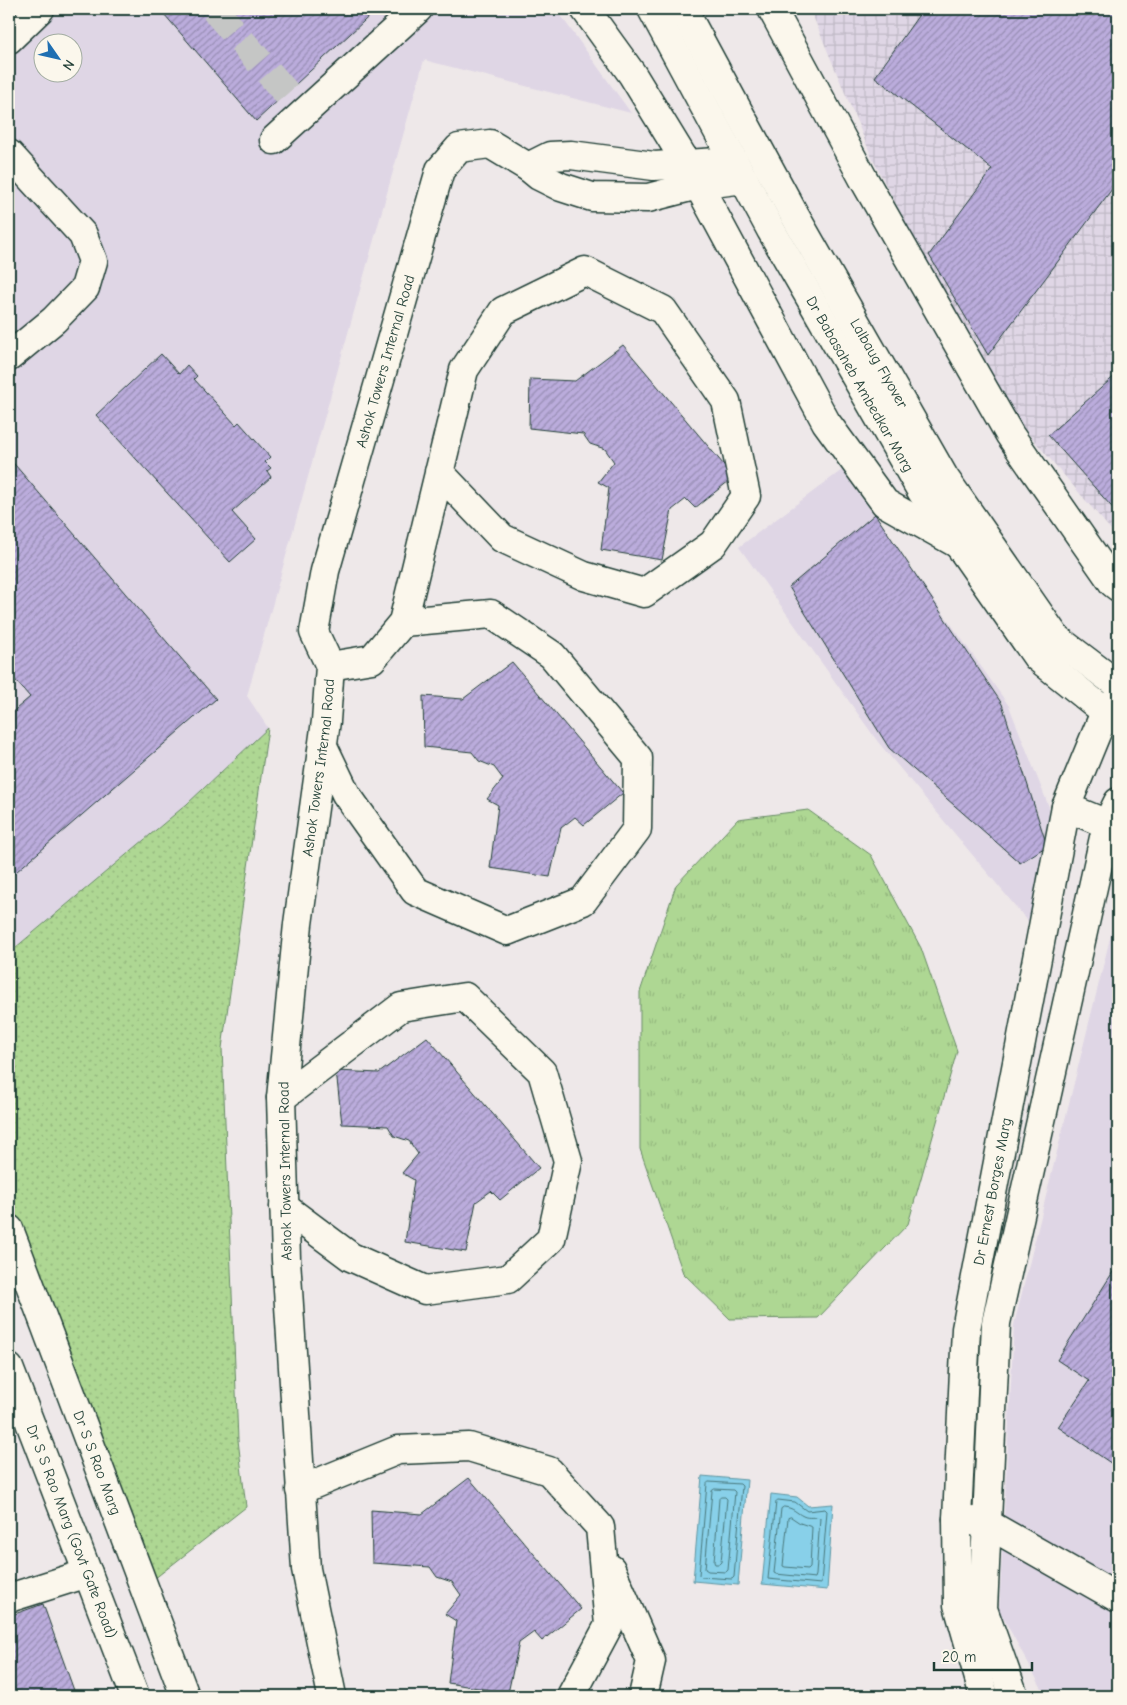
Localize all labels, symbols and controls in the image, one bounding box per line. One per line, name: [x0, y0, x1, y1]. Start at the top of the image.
north arrow: [32, 32, 82, 82]
text: N: [59, 56, 78, 74]
street label: Ashok Towers Internal Road: [352, 273, 419, 450]
street label: Dr Babasaheb Ambedkar Marg: [802, 293, 918, 475]
street label: Lalbaug Flyover: [846, 315, 912, 411]
street label: Ashok Towers Internal Road: [298, 678, 338, 858]
street label: Ashok Towers Internal Road: [274, 1081, 296, 1261]
street label: Dr Ernest Borges Marg: [969, 1116, 1015, 1267]
street label: Dr S S Rao Marg: [69, 1408, 125, 1518]
street label: Dr S S Rao Marg (Govt Gate Road): [23, 1422, 121, 1641]
scale bar: [934, 1640, 1032, 1672]
text: 20 m: [942, 1648, 976, 1666]

